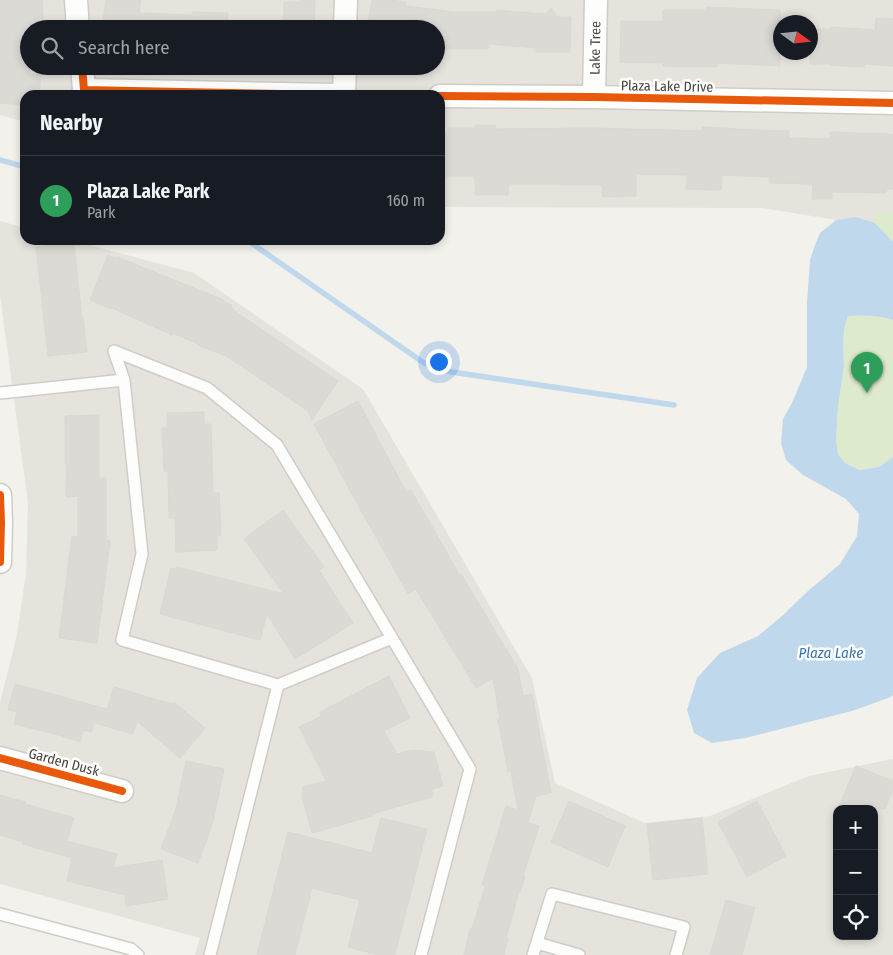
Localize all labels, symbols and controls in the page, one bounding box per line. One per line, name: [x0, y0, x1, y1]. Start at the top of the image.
north arrow: [773, 15, 818, 60]
search box: [20, 20, 445, 75]
street label: Lake Tree: [587, 21, 604, 75]
icon: search: [38, 34, 66, 62]
text: Search here: [78, 36, 170, 59]
street label: Plaza Lake Drive: [621, 77, 713, 96]
text: Nearby: [40, 110, 102, 136]
text: Plaza Lake Park: [87, 180, 210, 203]
text: 1: [53, 191, 59, 210]
text: 160 m: [386, 191, 425, 210]
text: Park: [87, 203, 115, 222]
your location: [426, 349, 452, 375]
pin: 1: [851, 352, 883, 393]
water label: Plaza Lake: [799, 644, 863, 662]
street label: Garden Dusk: [27, 745, 102, 780]
map controls: [833, 805, 878, 940]
button: +: [833, 805, 878, 850]
button: −: [833, 850, 878, 895]
button: locate: [833, 895, 878, 940]

